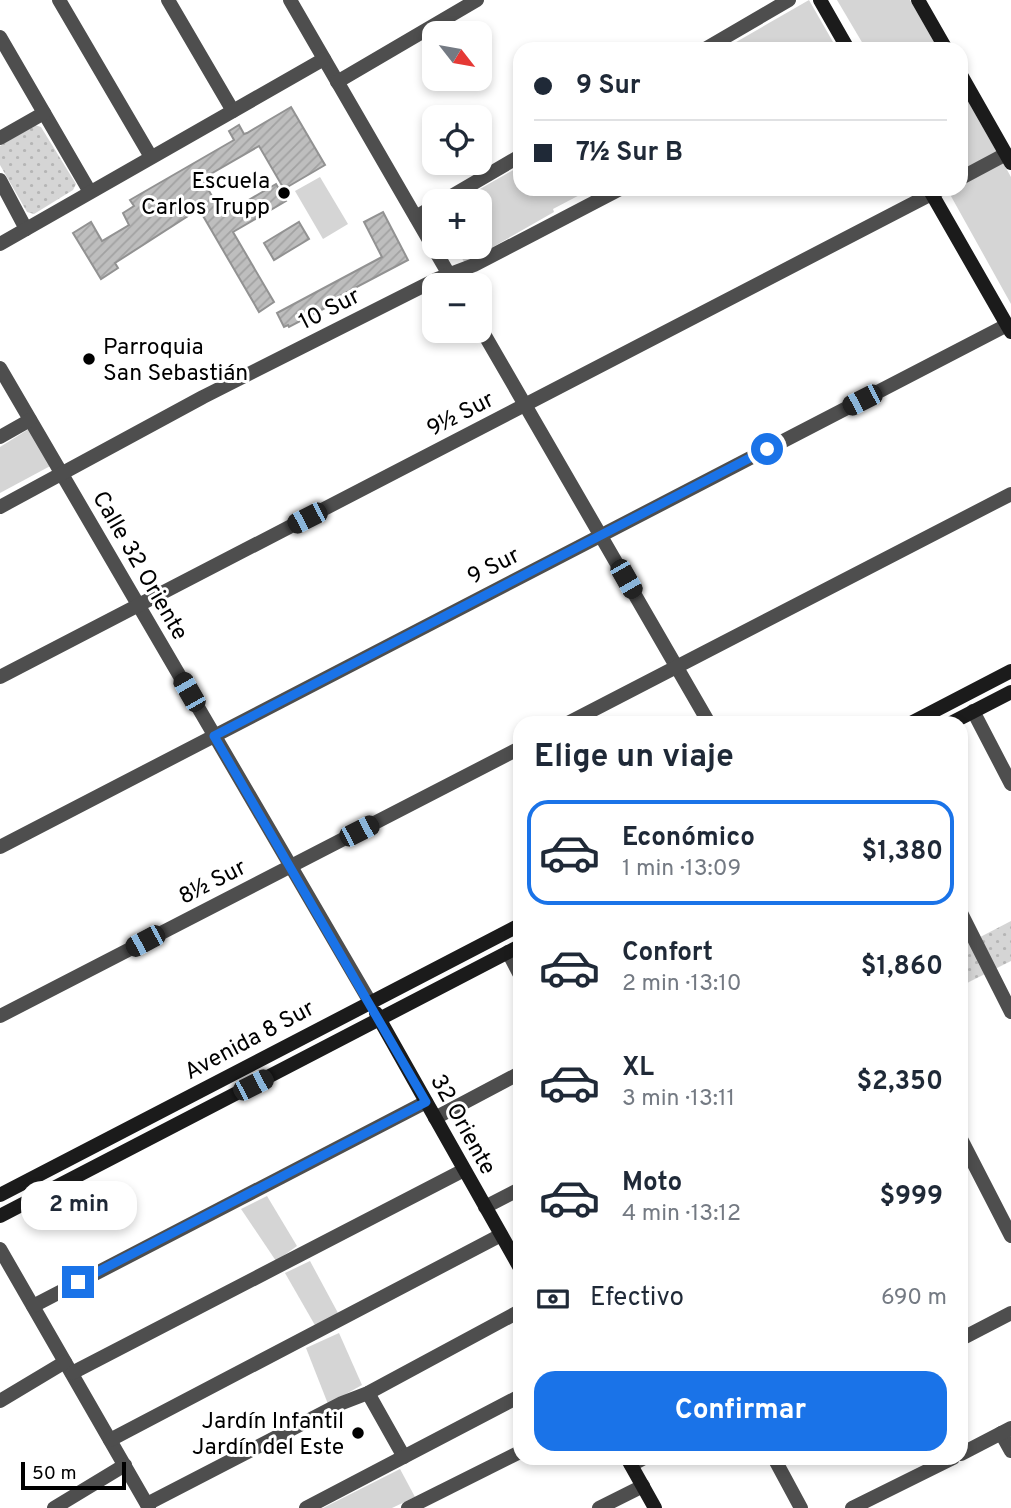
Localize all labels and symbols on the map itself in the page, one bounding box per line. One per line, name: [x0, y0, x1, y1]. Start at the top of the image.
north arrow: [422, 21, 492, 91]
place label: Escuela Carlos Trupp: [141, 168, 270, 223]
marker: Escuela Carlos Trupp: [276, 185, 292, 201]
street label: 10 Sur: [295, 283, 366, 338]
place label: Parroquia San Sebastián: [103, 334, 248, 389]
marker: Parroquia San Sebastián: [81, 351, 97, 367]
car: [839, 381, 886, 419]
street label: 9½ Sur: [423, 386, 500, 444]
route start: [751, 433, 783, 465]
street label: Calle 32 Oriente: [84, 487, 193, 646]
car: [284, 499, 331, 537]
street label: 9 Sur: [463, 542, 525, 593]
car: [607, 556, 646, 602]
car: [170, 669, 209, 715]
car: [336, 812, 383, 850]
street label: 8½ Sur: [174, 854, 252, 912]
car: [122, 922, 169, 960]
street label: Avenida 8 Sur: [180, 995, 320, 1088]
car: [230, 1066, 277, 1104]
street label: 32 Oriente: [422, 1070, 501, 1181]
callout: 2 min: [20, 1180, 136, 1230]
route end: [62, 1266, 94, 1298]
place label: Jardín Infantil Jardín del Este: [192, 1408, 344, 1463]
marker: Jardín Infantil Jardín del Este: [350, 1425, 366, 1441]
scale bar: [21, 1459, 126, 1491]

